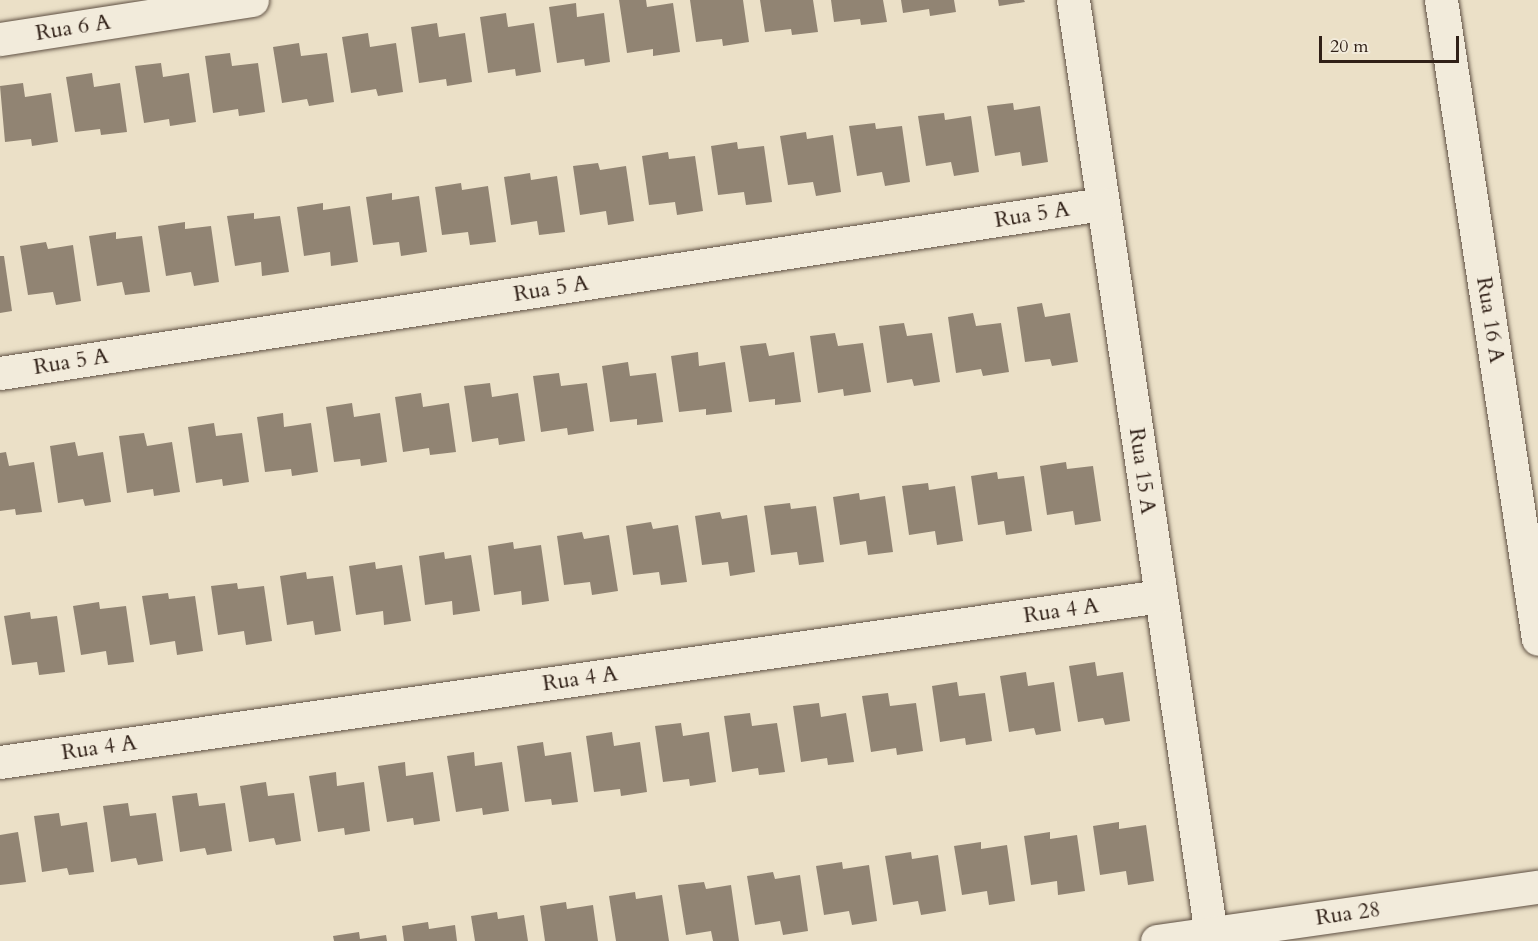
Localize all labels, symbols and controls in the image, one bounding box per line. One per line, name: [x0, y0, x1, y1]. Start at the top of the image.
street label: Rua 6 A: [34, 9, 112, 47]
scale bar: [1322, 24, 1462, 62]
text: 20 m: [1330, 34, 1369, 59]
street label: Rua 5 A: [993, 196, 1071, 234]
street label: Rua 5 A: [512, 270, 590, 308]
street label: Rua 16 A: [1470, 275, 1510, 365]
street label: Rua 5 A: [32, 343, 110, 381]
street label: Rua 15 A: [1123, 426, 1161, 516]
street label: Rua 4 A: [1022, 593, 1100, 629]
street label: Rua 4 A: [541, 661, 619, 697]
street label: Rua 4 A: [60, 730, 138, 766]
street label: Rua 28: [1314, 896, 1382, 932]

